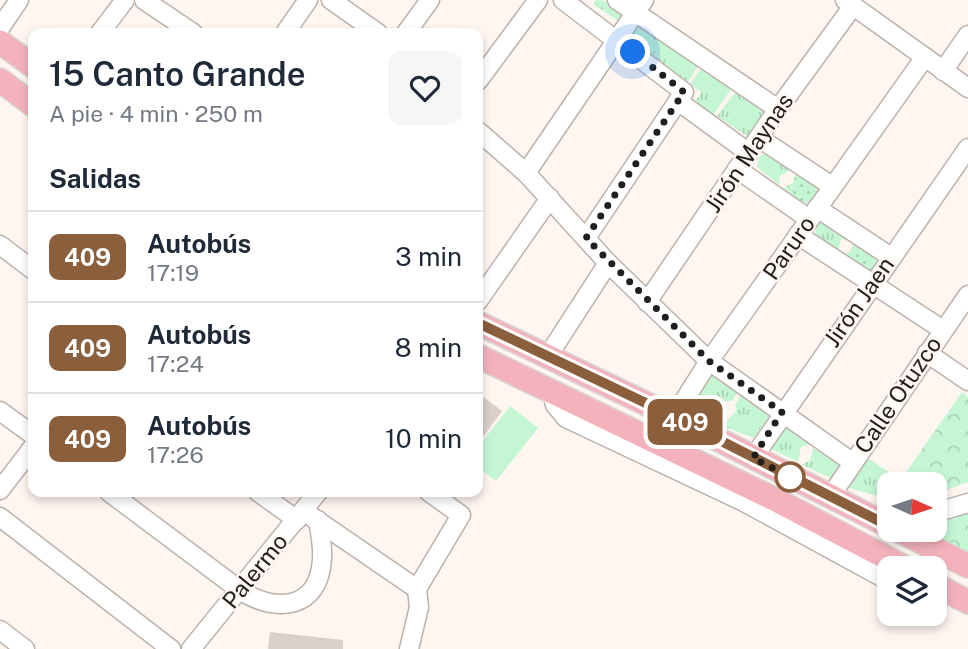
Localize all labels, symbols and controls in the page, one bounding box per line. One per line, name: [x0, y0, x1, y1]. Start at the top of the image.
your location: [615, 34, 650, 69]
button: heart: [388, 51, 462, 125]
text: 15 Canto Grande: [49, 55, 306, 93]
street label: Jirón Maynas: [699, 88, 798, 217]
text: A pie · 4 min · 250 m: [49, 100, 263, 127]
text: Salidas: [49, 163, 141, 194]
street label: Paruro: [757, 211, 820, 285]
text: Autobús: [147, 228, 251, 259]
text: 3 min: [395, 241, 462, 272]
text: 409: [64, 243, 111, 271]
street label: Jirón Jaen: [818, 252, 899, 352]
text: 17:19: [147, 259, 199, 286]
text: Autobús: [147, 319, 251, 350]
street label: Calle Otuzco: [849, 331, 947, 458]
text: 8 min: [395, 332, 462, 363]
text: 409: [64, 334, 111, 362]
text: 17:24: [147, 350, 204, 377]
line badge: 409: [645, 399, 725, 445]
text: 409: [662, 408, 708, 436]
text: Autobús: [147, 410, 251, 441]
text: 10 min: [385, 423, 462, 454]
text: 409: [64, 425, 111, 453]
text: 17:26: [147, 441, 204, 468]
unlabelled marker: [775, 462, 805, 492]
north arrow: [877, 472, 947, 542]
map controls: [877, 472, 947, 626]
street label: Palermo: [216, 528, 293, 614]
button: layers: [877, 556, 947, 626]

